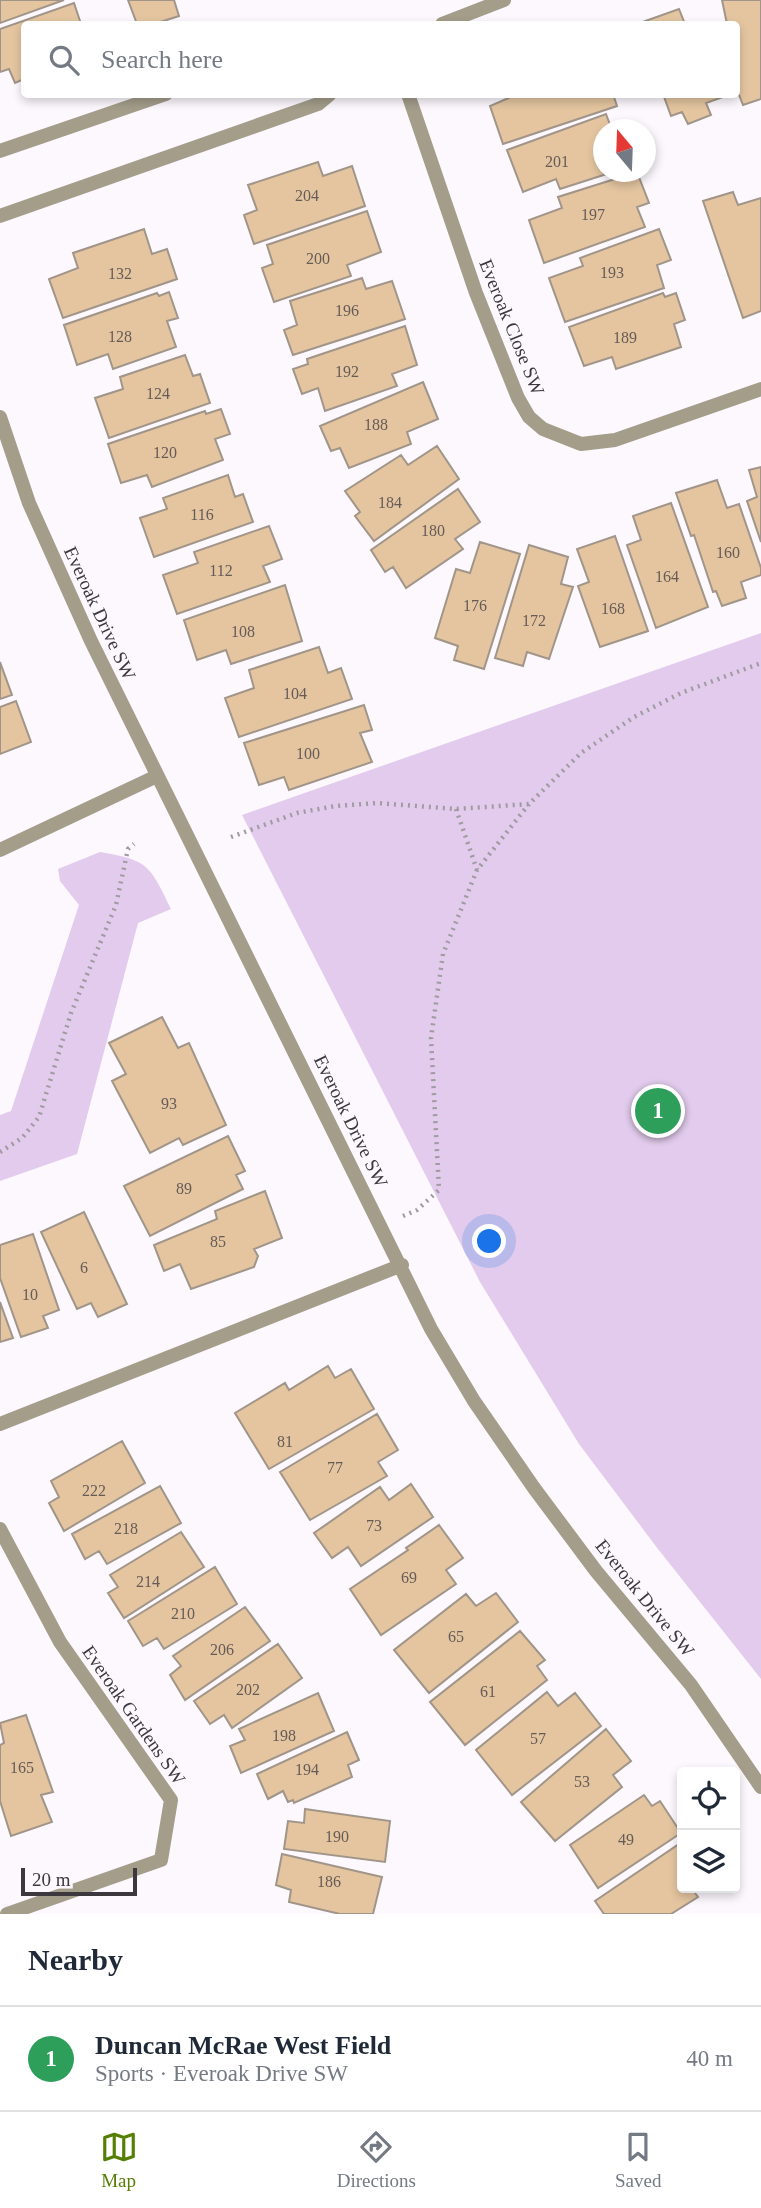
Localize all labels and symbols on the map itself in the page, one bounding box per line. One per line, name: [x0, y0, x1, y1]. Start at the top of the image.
north arrow: [593, 119, 656, 182]
house number: 201: [545, 153, 569, 170]
house number: 204: [295, 187, 319, 204]
house number: 197: [581, 206, 605, 223]
house number: 200: [306, 250, 330, 267]
street label: Everoak Close SW: [475, 256, 549, 398]
house number: 193: [600, 264, 624, 281]
house number: 132: [108, 265, 132, 282]
house number: 196: [335, 302, 359, 319]
house number: 128: [108, 328, 132, 345]
house number: 189: [613, 329, 637, 346]
house number: 192: [335, 363, 359, 380]
house number: 124: [146, 385, 170, 402]
house number: 188: [364, 416, 388, 433]
house number: 120: [153, 444, 177, 461]
house number: 184: [378, 494, 402, 511]
house number: 116: [190, 506, 214, 523]
house number: 180: [421, 522, 445, 539]
street label: Everoak Drive SW: [60, 543, 140, 683]
house number: 160: [716, 544, 740, 561]
house number: 112: [209, 562, 233, 579]
house number: 164: [655, 568, 679, 585]
house number: 176: [463, 597, 487, 614]
house number: 168: [601, 600, 625, 617]
house number: 172: [522, 612, 546, 629]
house number: 108: [231, 623, 255, 640]
house number: 104: [283, 685, 307, 702]
house number: 100: [296, 745, 320, 762]
street label: Everoak Drive SW: [310, 1051, 392, 1191]
pin: 1: [635, 1085, 681, 1137]
house number: 93: [161, 1095, 177, 1112]
house number: 89: [176, 1180, 192, 1197]
your location: [472, 1224, 506, 1258]
house number: 85: [210, 1233, 226, 1250]
house number: 6: [80, 1259, 88, 1276]
house number: 10: [22, 1286, 38, 1303]
house number: 81: [277, 1433, 293, 1450]
house number: 77: [327, 1459, 343, 1476]
house number: 222: [82, 1482, 106, 1499]
house number: 73: [366, 1517, 382, 1534]
house number: 218: [114, 1520, 138, 1537]
street label: Everoak Drive SW: [591, 1535, 699, 1661]
house number: 69: [401, 1569, 417, 1586]
house number: 214: [136, 1573, 160, 1590]
house number: 210: [171, 1605, 195, 1622]
house number: 65: [448, 1628, 464, 1645]
house number: 206: [210, 1641, 234, 1658]
street label: Everoak Gardens SW: [78, 1642, 190, 1788]
house number: 202: [236, 1681, 260, 1698]
house number: 61: [480, 1683, 496, 1700]
house number: 198: [272, 1727, 296, 1744]
house number: 57: [530, 1730, 546, 1747]
house number: 165: [10, 1759, 34, 1776]
house number: 194: [295, 1761, 319, 1778]
house number: 53: [574, 1773, 590, 1790]
house number: 190: [325, 1828, 349, 1845]
house number: 49: [618, 1831, 634, 1848]
scale bar: [21, 1865, 136, 1897]
house number: 186: [317, 1873, 341, 1890]

